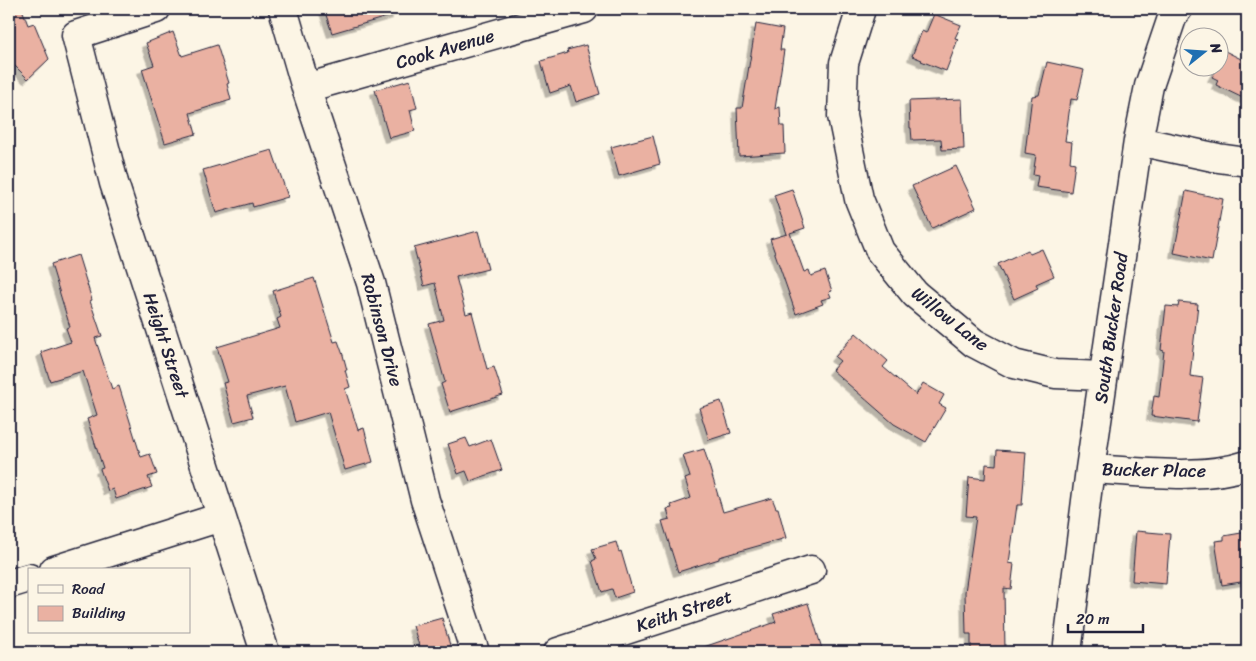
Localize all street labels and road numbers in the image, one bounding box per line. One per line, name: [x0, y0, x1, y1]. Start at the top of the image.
street label: Cook Avenue: [392, 20, 498, 78]
street label: South Bucker Road: [1085, 249, 1138, 405]
street label: Robinson Drive: [352, 270, 412, 390]
street label: Willow Lane: [904, 278, 996, 360]
street label: Height Street: [134, 288, 198, 403]
street label: Bucker Place: [1102, 453, 1206, 487]
street label: Keith Street: [632, 580, 736, 642]

